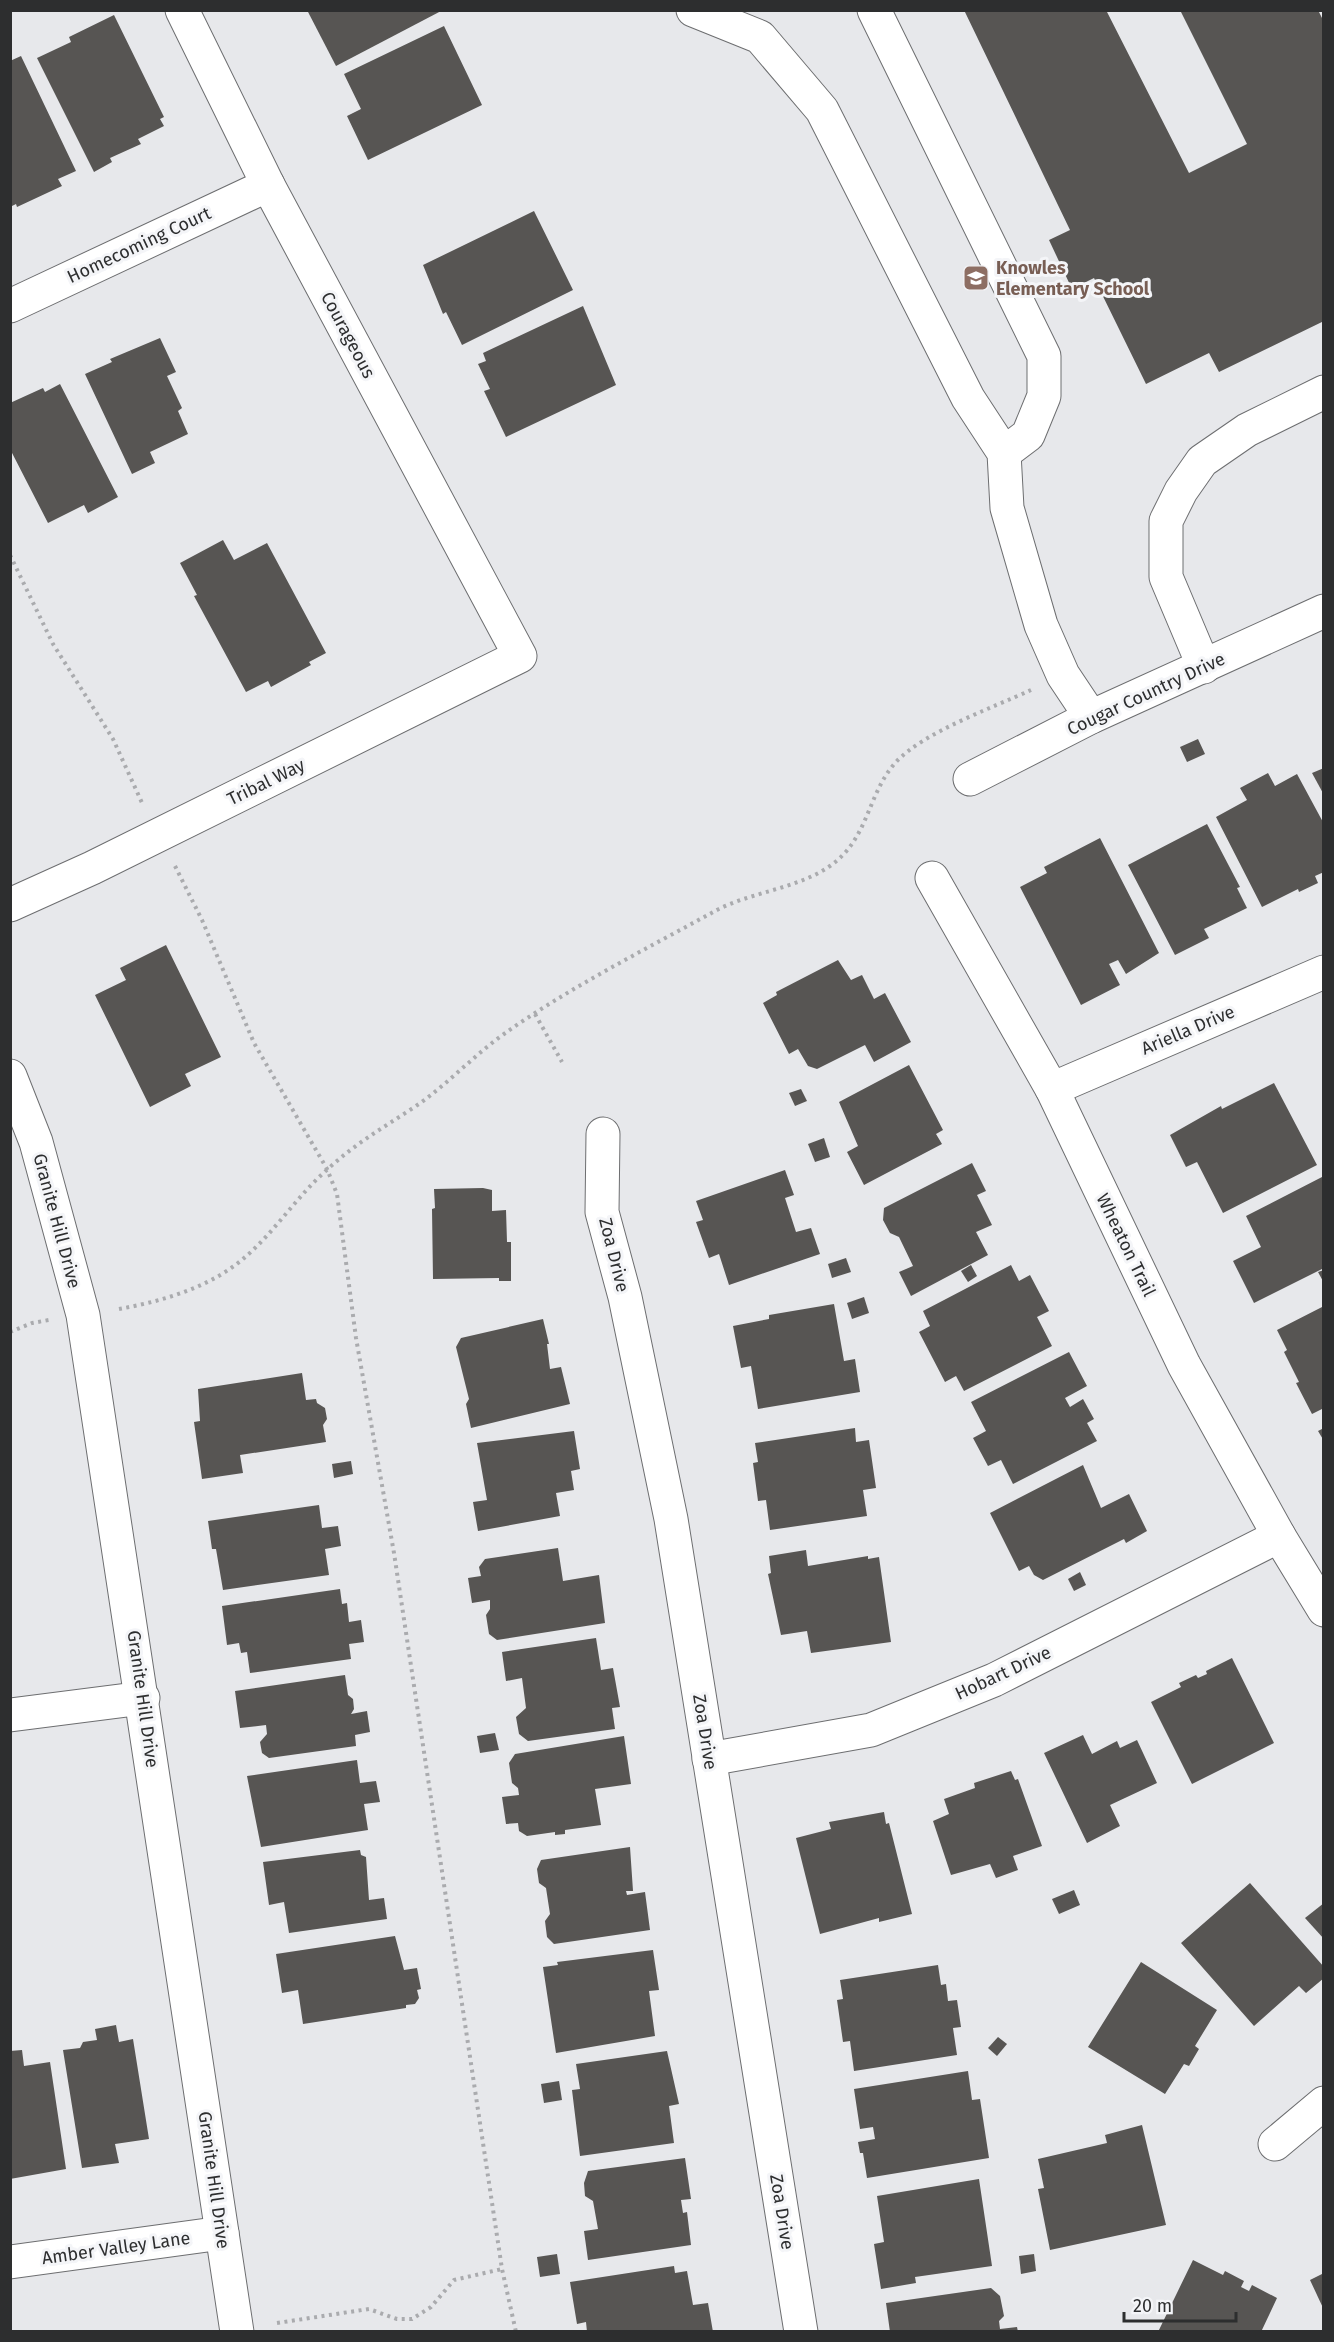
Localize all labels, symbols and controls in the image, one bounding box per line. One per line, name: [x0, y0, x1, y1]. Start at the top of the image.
street label: Homecoming Court: [64, 202, 215, 288]
place label: Knowles Elementary School: [996, 257, 1150, 300]
school or university icon: Knowles Elementary School: [961, 263, 991, 293]
street label: Courageous: [316, 288, 380, 382]
street label: Cougar Country Drive: [1064, 648, 1228, 740]
street label: Tribal Way: [224, 754, 309, 810]
street label: Ariella Drive: [1138, 1000, 1238, 1060]
street label: Granite Hill Drive: [28, 1151, 86, 1291]
street label: Wheaton Trail: [1092, 1190, 1160, 1300]
street label: Zoa Drive: [594, 1215, 634, 1295]
street label: Granite Hill Drive: [122, 1629, 164, 1769]
street label: Hobart Drive: [951, 1641, 1055, 1705]
street label: Zoa Drive: [688, 1693, 722, 1771]
street label: Granite Hill Drive: [193, 2110, 235, 2250]
street label: Zoa Drive: [765, 2173, 799, 2251]
street label: Amber Valley Lane: [40, 2227, 192, 2269]
scale bar: [1124, 2285, 1236, 2323]
text: 20 m: [1133, 2295, 1172, 2317]

